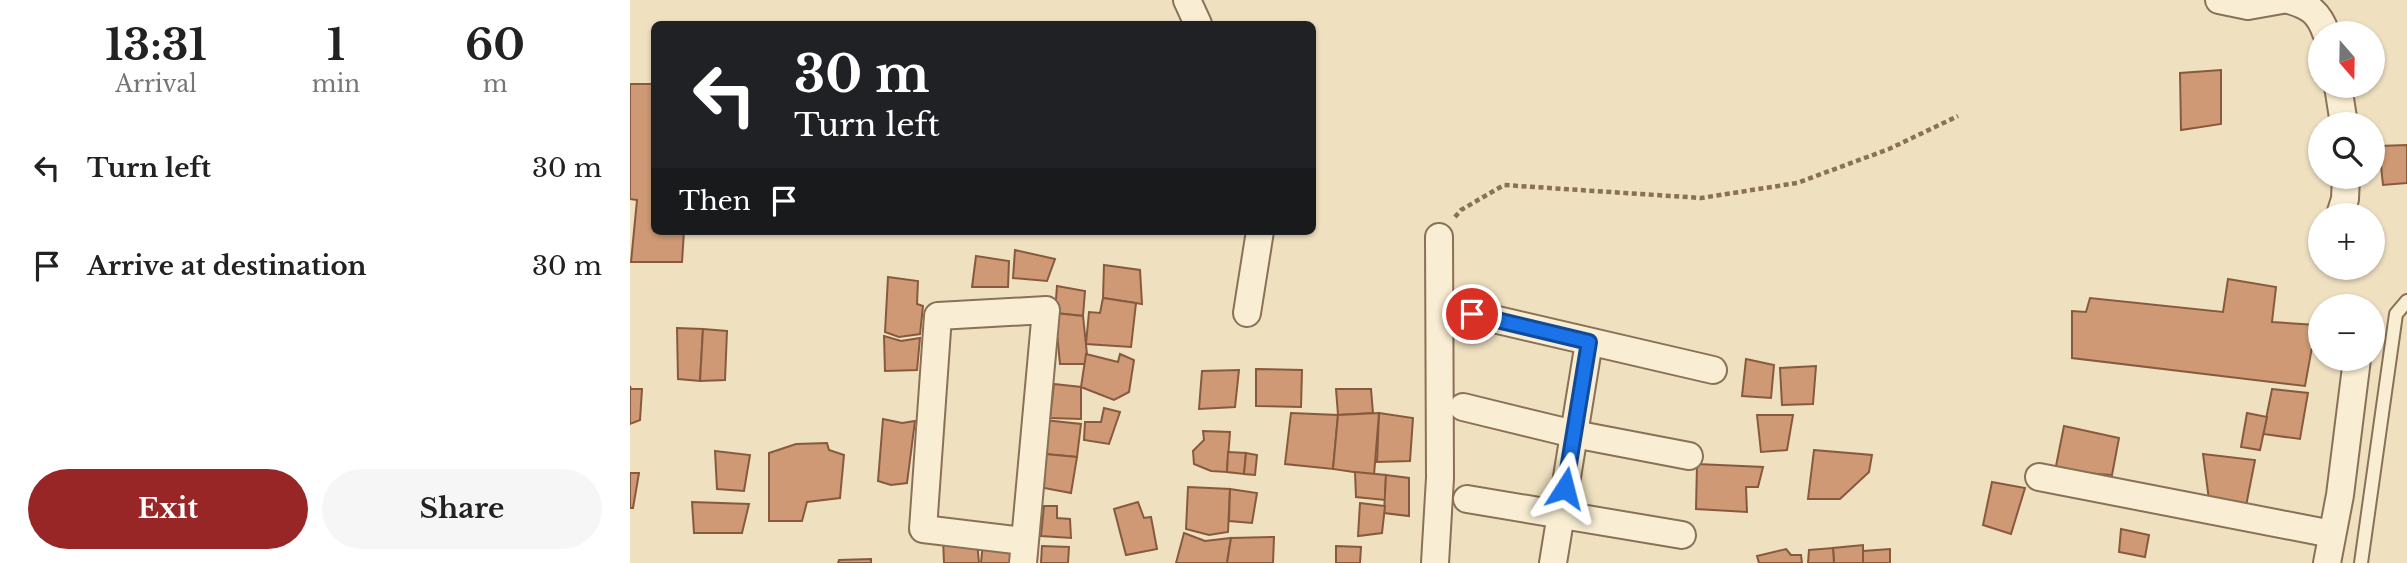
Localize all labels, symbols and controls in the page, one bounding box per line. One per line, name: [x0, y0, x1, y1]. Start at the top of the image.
text: 13:31: [105, 19, 207, 71]
text: 1: [327, 19, 345, 71]
text: 60: [465, 19, 525, 71]
north arrow: [2308, 21, 2385, 98]
map controls: [2308, 21, 2385, 371]
text: 30 m: [794, 44, 929, 105]
icon: left: [679, 49, 770, 140]
text: Arrival: [115, 70, 197, 98]
text: min: [312, 70, 360, 98]
text: m: [483, 70, 507, 98]
text: Turn left: [794, 105, 940, 145]
button: search: [2308, 112, 2385, 189]
icon: left: [28, 149, 66, 187]
text: Turn left: [87, 152, 211, 184]
text: 30 m: [532, 152, 602, 184]
icon: arrive: [765, 182, 803, 220]
text: Then: [679, 185, 751, 217]
button: +: [2308, 203, 2385, 280]
icon: arrive: [28, 247, 66, 285]
text: Arrive at destination: [87, 250, 367, 282]
text: 30 m: [532, 250, 602, 282]
pin: [1442, 284, 1502, 344]
button: −: [2308, 294, 2385, 371]
icon: arrive: [1453, 295, 1491, 333]
position arrow: [1528, 451, 1602, 525]
button: Exit: [28, 469, 308, 549]
button: Share: [322, 469, 602, 549]

